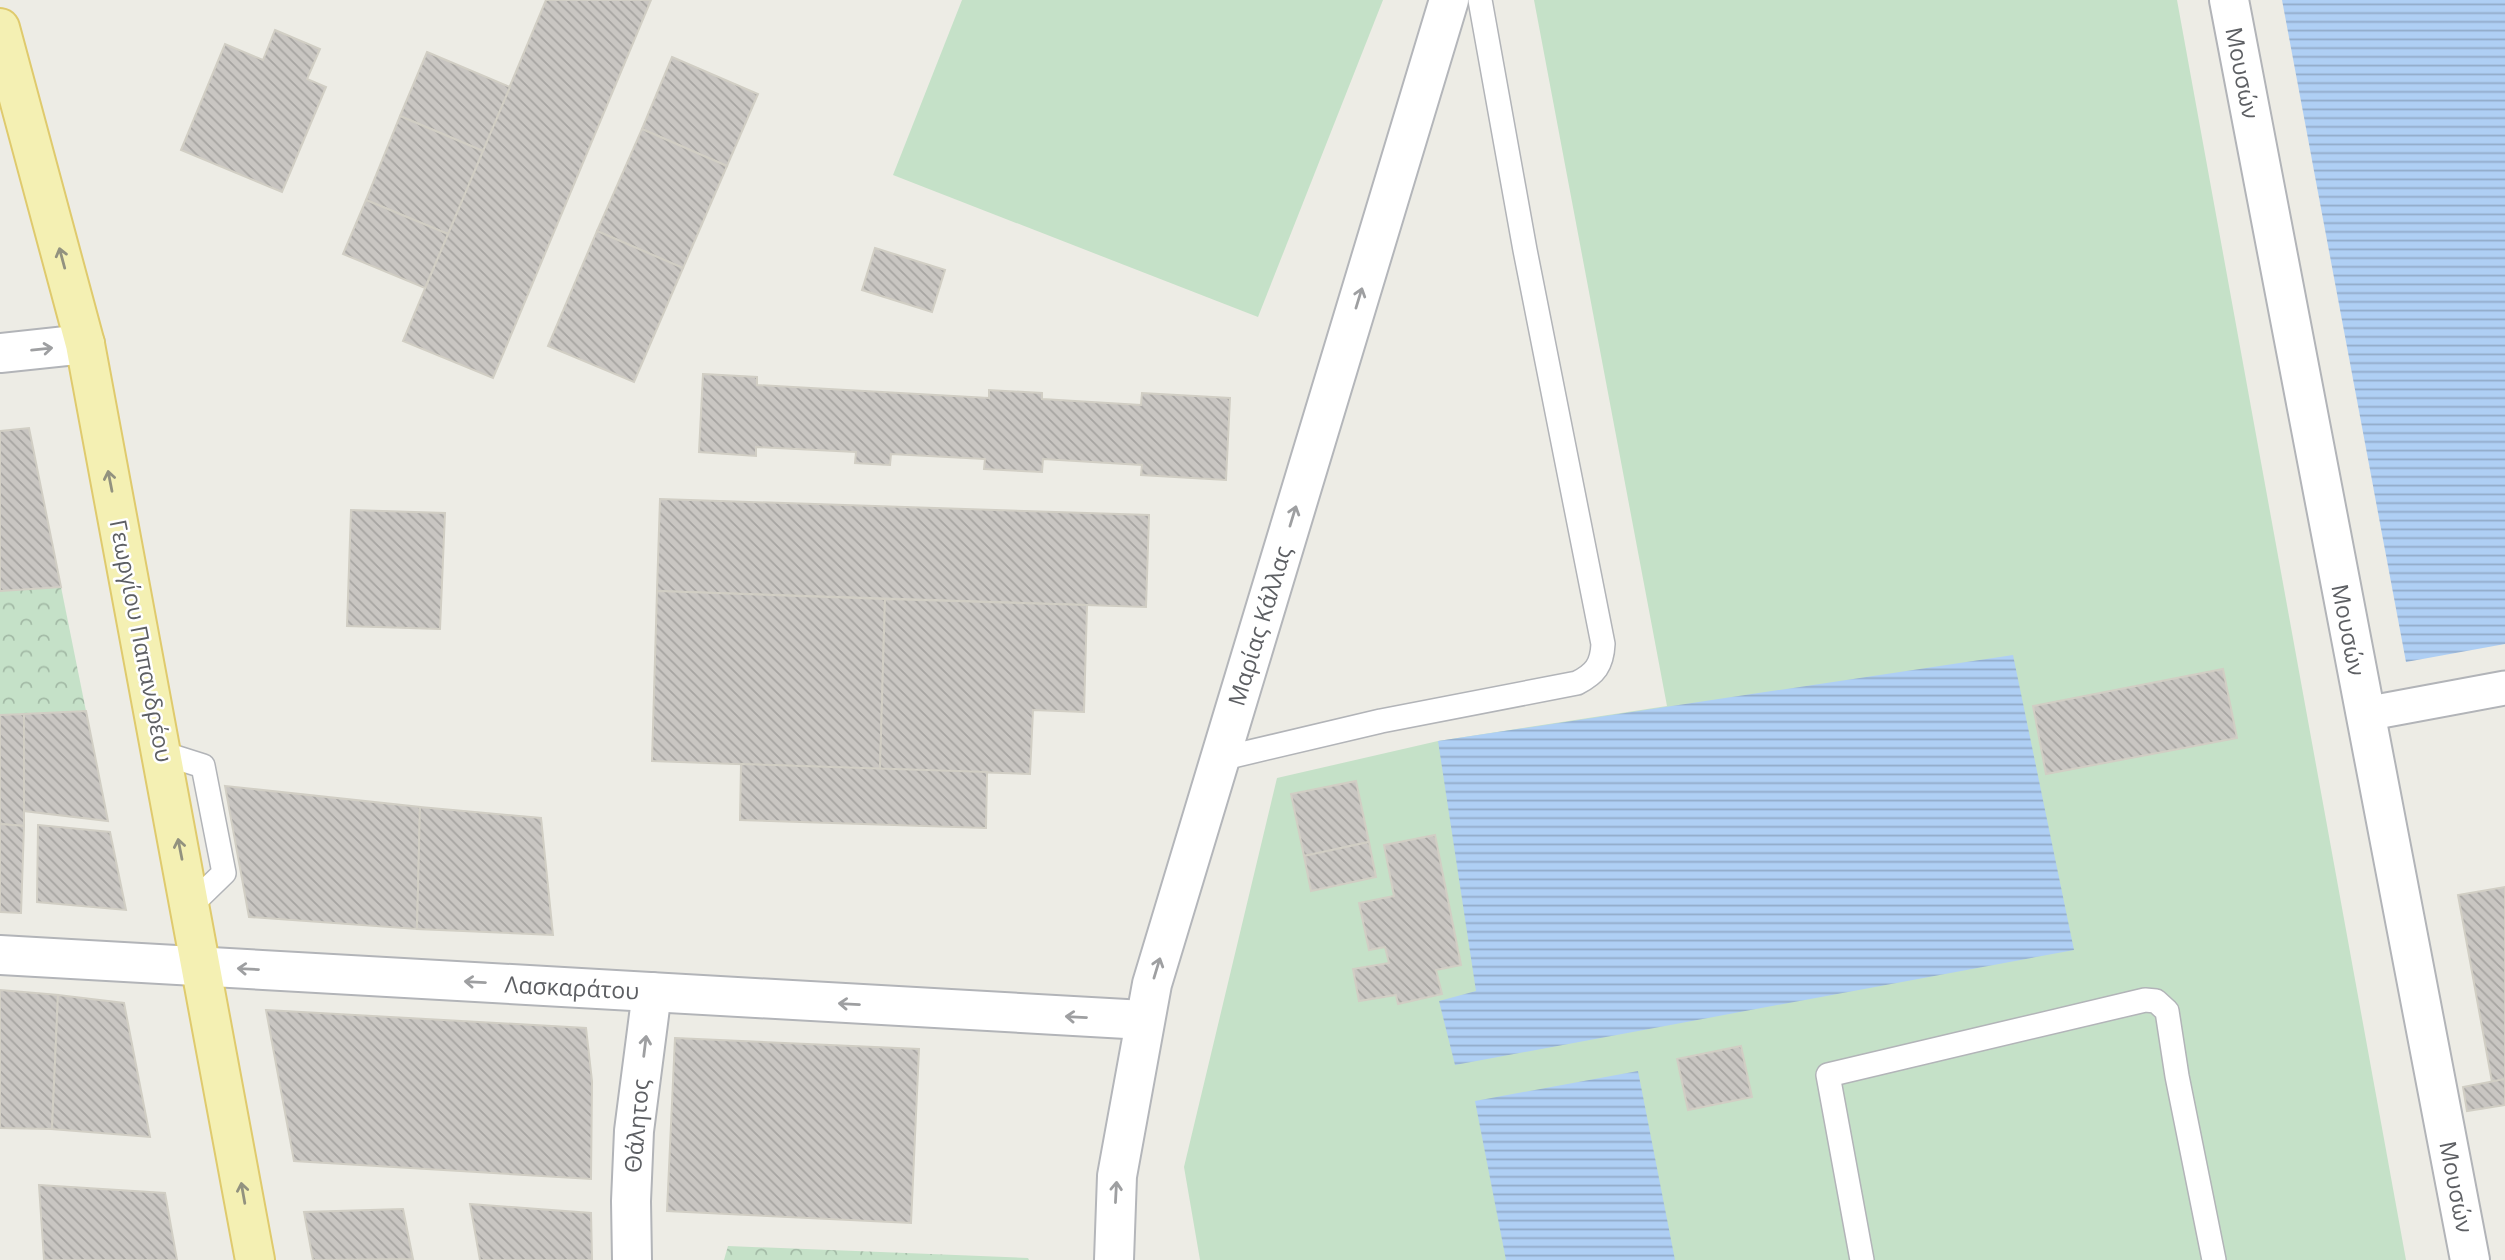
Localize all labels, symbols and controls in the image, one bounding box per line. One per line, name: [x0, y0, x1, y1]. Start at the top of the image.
street label: Μουσών: [2218, 24, 2268, 121]
one-way arrow: [55, 248, 68, 270]
one-way arrow: [1354, 287, 1367, 309]
one-way arrow: [31, 342, 53, 355]
one-way arrow: [103, 470, 117, 492]
one-way arrow: [1288, 505, 1301, 527]
street label: Γεωργίου Παπανδρέου: [103, 517, 181, 765]
street label: Μαρίας Κάλλας: [1220, 542, 1299, 709]
street label: Μουσών: [2324, 581, 2374, 678]
one-way arrow: [172, 838, 186, 861]
one-way arrow: [1152, 958, 1165, 980]
one-way arrow: [237, 962, 260, 975]
street label: Λασκαράτου: [504, 967, 640, 1007]
one-way arrow: [465, 975, 487, 988]
one-way arrow: [838, 997, 861, 1010]
one-way arrow: [1065, 1010, 1088, 1023]
one-way arrow: [638, 1035, 651, 1057]
street label: Θάλητος: [616, 1078, 656, 1174]
street label: Μουσών: [2432, 1138, 2482, 1235]
one-way arrow: [1110, 1181, 1123, 1204]
one-way arrow: [235, 1182, 249, 1205]

